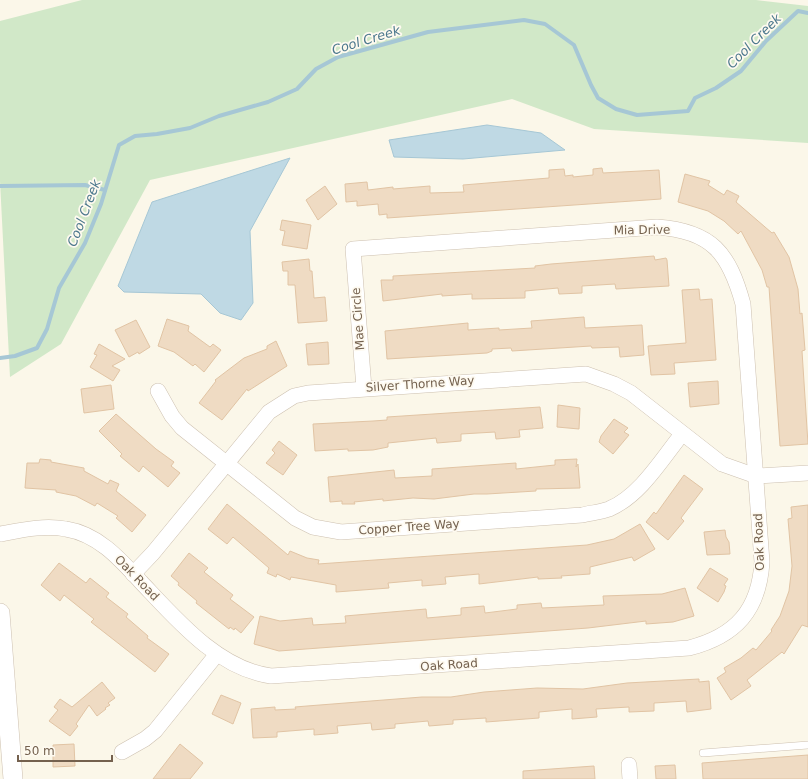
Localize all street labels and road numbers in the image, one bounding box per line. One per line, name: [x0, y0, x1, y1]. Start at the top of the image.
street label: Mia Drive: [613, 223, 671, 237]
street label: Mae Circle: [349, 287, 367, 351]
street label: Silver Thorne Way: [365, 373, 475, 395]
street label: Oak Road: [751, 513, 767, 571]
street label: Copper Tree Way: [358, 516, 460, 538]
street label: Oak Road: [112, 552, 162, 604]
street label: Oak Road: [420, 656, 478, 674]

